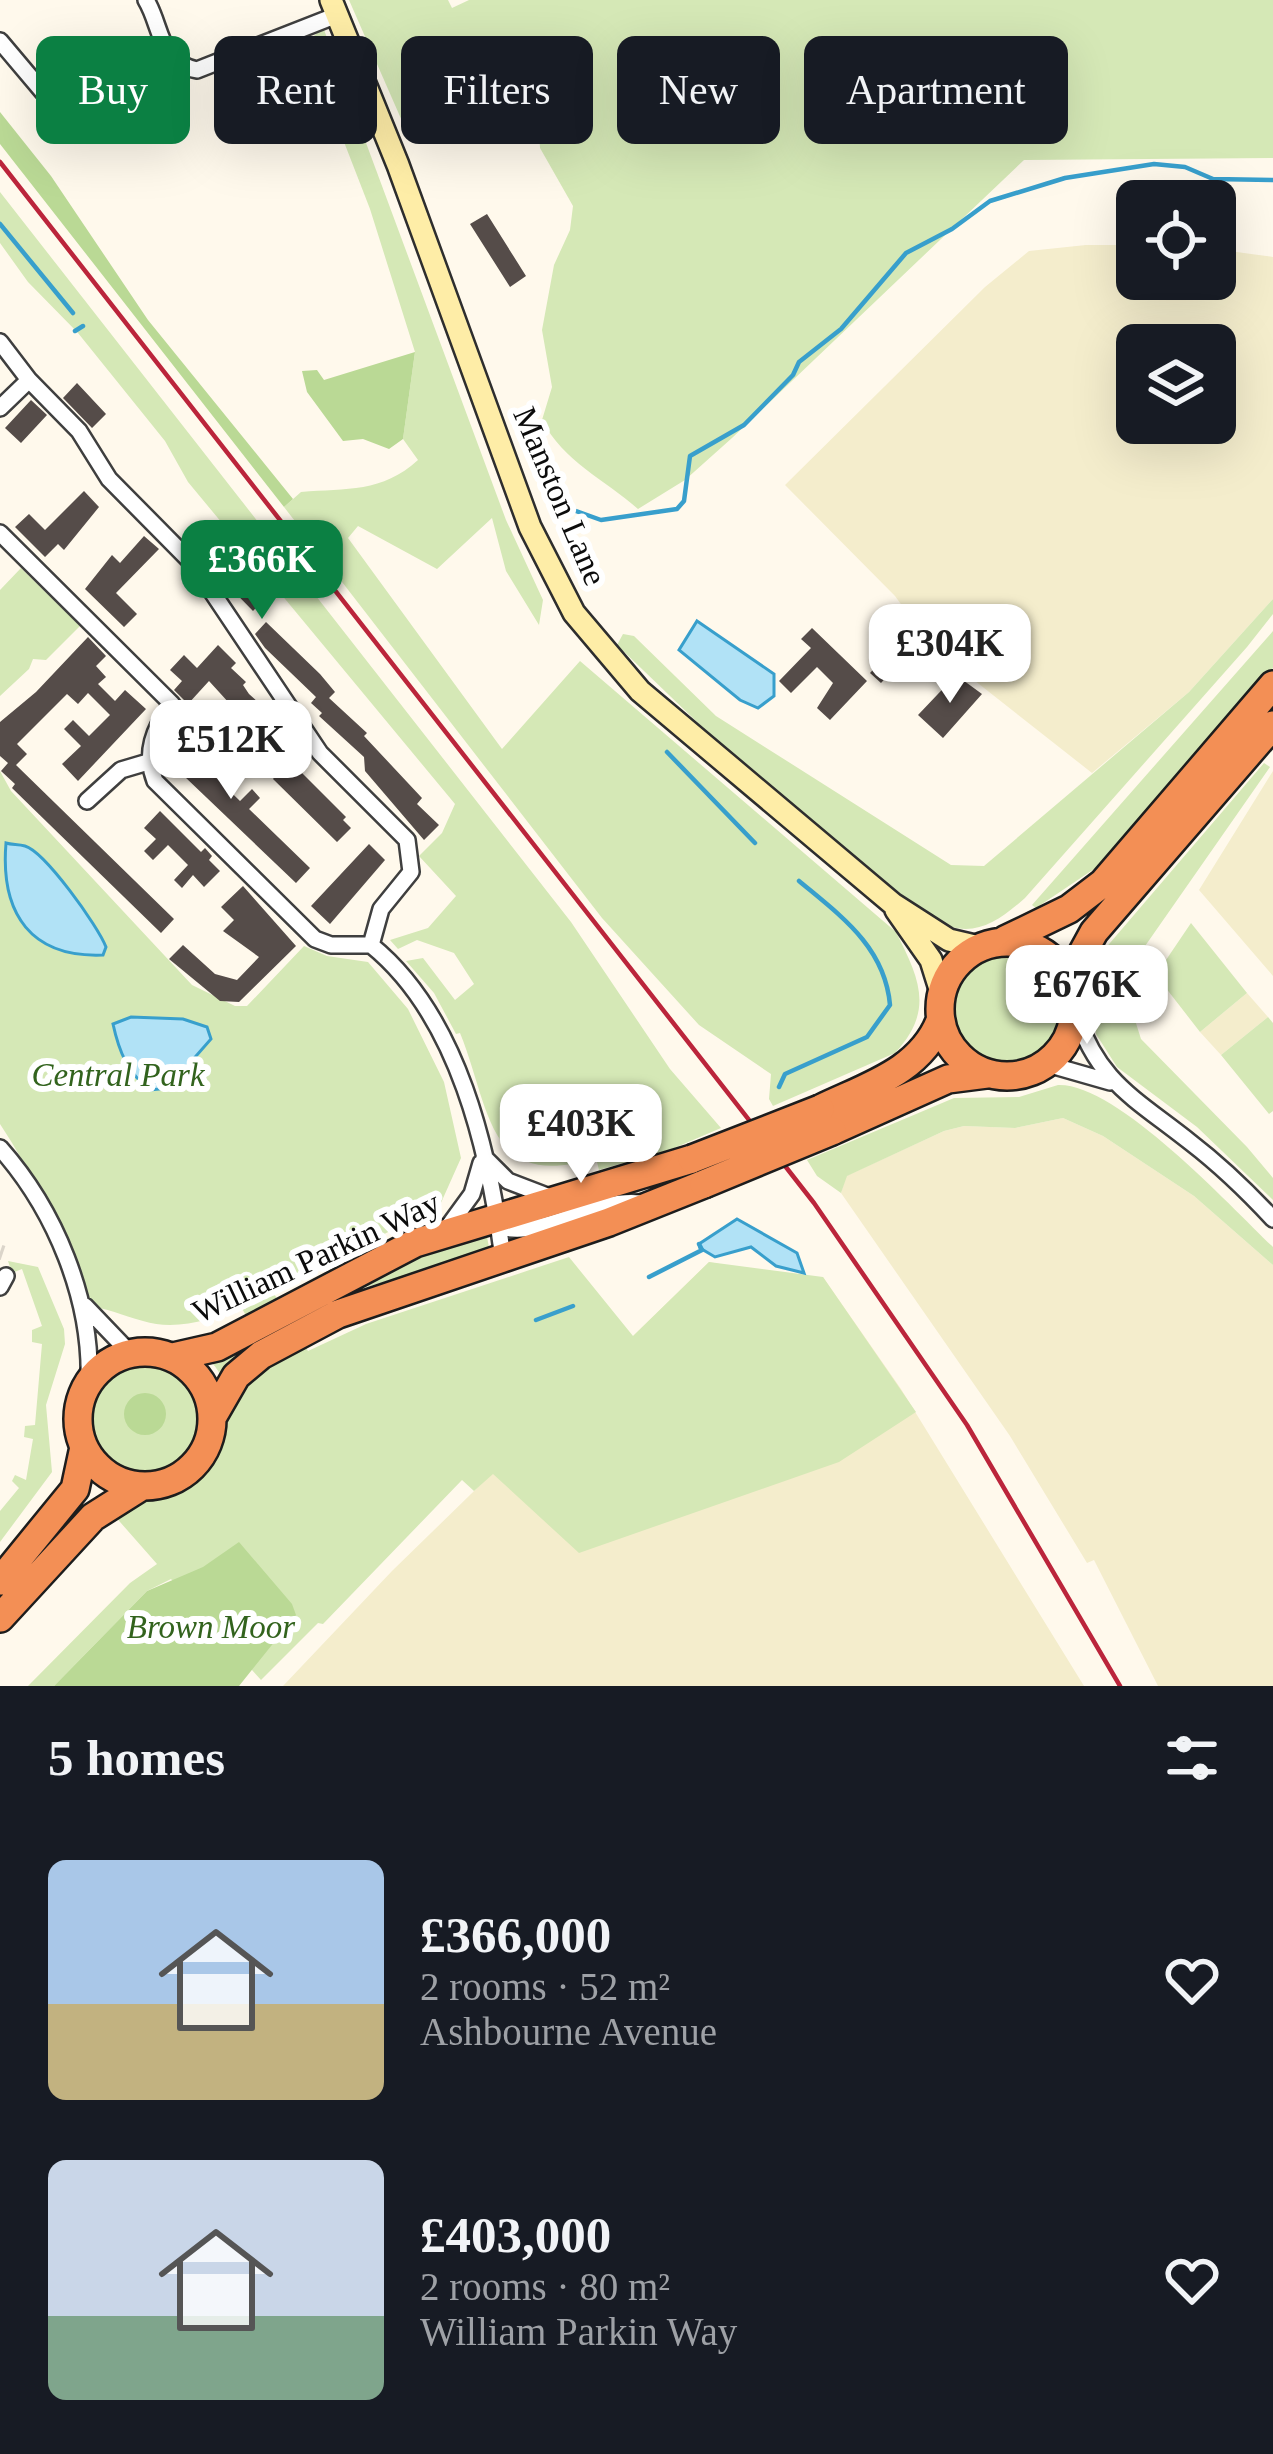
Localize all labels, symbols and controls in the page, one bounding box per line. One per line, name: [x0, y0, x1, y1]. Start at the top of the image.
chip: Buy: [36, 36, 190, 144]
chip: Rent: [214, 36, 377, 144]
chip: Filters: [401, 36, 593, 144]
chip: New: [617, 36, 780, 144]
chip: Apartment: [804, 36, 1068, 144]
map controls: [1116, 180, 1236, 444]
button: locate: [1116, 180, 1236, 300]
button: layers: [1116, 324, 1236, 444]
street label: Manston Lane: [506, 402, 614, 590]
pin: £366K: [178, 520, 346, 622]
text: £366K: [208, 537, 316, 580]
pin: £304K: [866, 604, 1034, 706]
text: £304K: [896, 621, 1004, 664]
pin: £512K: [147, 700, 315, 802]
text: £512K: [177, 717, 285, 760]
pin: £676K: [1003, 945, 1171, 1047]
text: £676K: [1033, 962, 1141, 1005]
park label: Central Park: [31, 1057, 206, 1093]
pin: £403K: [497, 1084, 665, 1186]
text: £403K: [527, 1101, 635, 1144]
street label: William Parkin Way: [187, 1184, 446, 1330]
park label: Brown Moor: [127, 1609, 295, 1645]
icon: filters: [1159, 1725, 1225, 1791]
text: 5 homes: [48, 1730, 225, 1786]
text: £366,000: [420, 1907, 611, 1963]
icon: home: [144, 1908, 288, 2052]
icon: heart: [1159, 1947, 1225, 2013]
text: 2 rooms · 52 m²: [420, 1965, 670, 2008]
text: Ashbourne Avenue: [420, 2010, 717, 2053]
text: £403,000: [420, 2207, 611, 2263]
icon: home: [144, 2208, 288, 2352]
icon: heart: [1159, 2247, 1225, 2313]
text: 2 rooms · 80 m²: [420, 2265, 670, 2308]
text: William Parkin Way: [420, 2310, 737, 2353]

